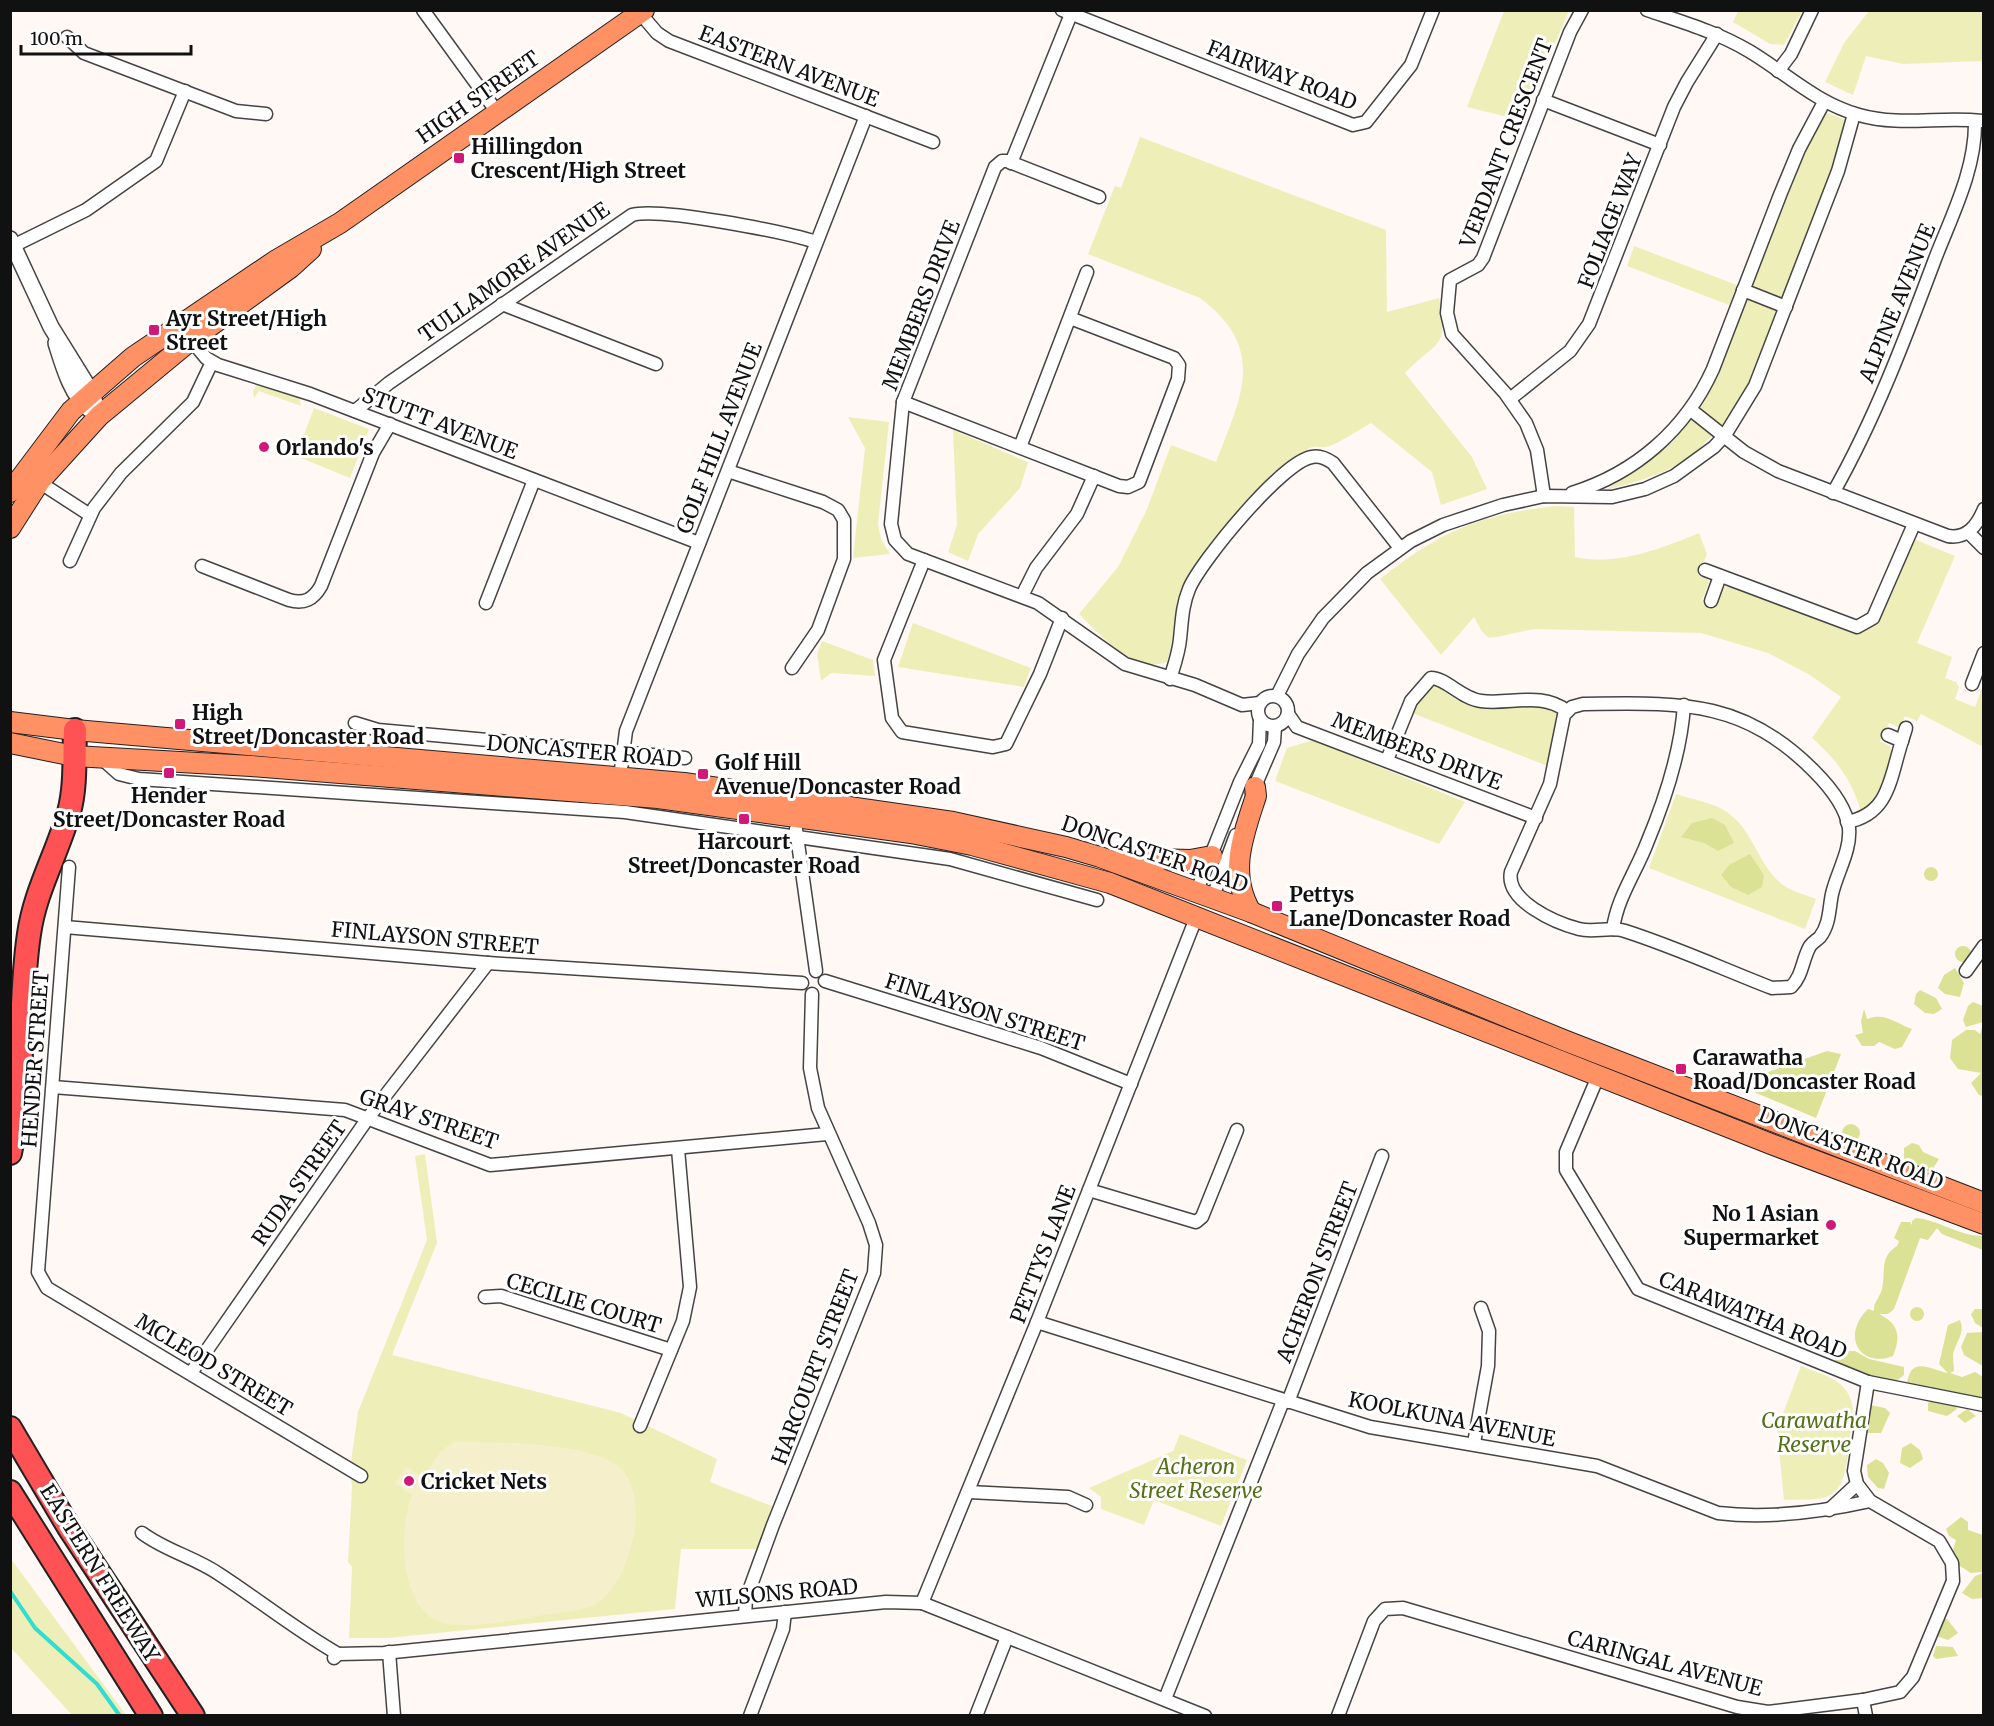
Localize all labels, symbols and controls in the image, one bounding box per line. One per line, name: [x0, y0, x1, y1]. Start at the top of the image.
scale bar: [21, 18, 190, 56]
street label: EASTERN AVENUE: [695, 19, 884, 113]
text: 100 m: [30, 27, 83, 50]
street label: FAIRWAY ROAD: [1203, 34, 1361, 116]
street label: VERDANT CRESCENT: [1453, 34, 1558, 252]
street label: HIGH STREET: [411, 44, 545, 149]
place label: Hillingdon Crescent/High Street: [471, 133, 686, 184]
street label: FOLIAGE WAY: [1572, 149, 1648, 292]
marker: Hillingdon Crescent/High Street: [452, 151, 466, 165]
street label: TULLAMORE AVENUE: [414, 196, 615, 348]
street label: MEMBERS DRIVE: [876, 215, 966, 394]
street label: ALPINE AVENUE: [1852, 219, 1941, 388]
place label: Ayr Street/High Street: [165, 305, 327, 356]
marker: Ayr Street/High Street: [147, 323, 161, 337]
street label: GOLF HILL AVENUE: [670, 338, 768, 538]
street label: STUTT AVENUE: [358, 381, 522, 465]
place label: Orlando's: [276, 434, 374, 461]
marker: Orlando's: [257, 440, 271, 454]
place label: High Street/Doncaster Road: [192, 699, 424, 750]
street label: MEMBERS DRIVE: [1328, 706, 1507, 796]
marker: High Street/Doncaster Road: [173, 717, 187, 731]
street label: DONCASTER ROAD: [485, 729, 683, 773]
place label: Golf Hill Avenue/Doncaster Road: [714, 749, 961, 800]
marker: Hender Street/Doncaster Road: [162, 766, 176, 780]
marker: Golf Hill Avenue/Doncaster Road: [696, 767, 710, 781]
place label: Hender Street/Doncaster Road: [53, 782, 285, 833]
street label: DONCASTER ROAD: [1058, 809, 1252, 899]
marker: Harcourt Street/Doncaster Road: [737, 812, 751, 826]
place label: Harcourt Street/Doncaster Road: [628, 828, 860, 879]
place label: Pettys Lane/Doncaster Road: [1289, 881, 1511, 932]
marker: Pettys Lane/Doncaster Road: [1270, 899, 1284, 913]
street label: FINLAYSON STREET: [330, 915, 540, 961]
street label: FINLAYSON STREET: [882, 967, 1089, 1057]
street label: HENDER STREET: [15, 969, 55, 1149]
place label: Carawatha Road/Doncaster Road: [1693, 1044, 1916, 1095]
marker: Carawatha Road/Doncaster Road: [1674, 1062, 1688, 1076]
street label: GRAY STREET: [356, 1083, 502, 1155]
street label: DONCASTER ROAD: [1755, 1100, 1947, 1196]
street label: RUDA STREET: [246, 1115, 352, 1251]
street label: ACHERON STREET: [1270, 1177, 1364, 1367]
street label: PETTYS LANE: [1004, 1180, 1082, 1327]
place label: No 1 Asian Supermarket: [1683, 1200, 1820, 1251]
marker: No 1 Asian Supermarket: [1824, 1218, 1838, 1232]
street label: HARCOURT STREET: [765, 1265, 865, 1468]
street label: CARAWATHA ROAD: [1655, 1265, 1851, 1365]
street label: CECILIE COURT: [503, 1267, 665, 1339]
street label: MCLEOD STREET: [131, 1307, 298, 1423]
street label: KOOLKUNA AVENUE: [1346, 1386, 1559, 1452]
park label: Carawatha Reserve: [1761, 1407, 1867, 1458]
park label: Acheron Street Reserve: [1129, 1453, 1263, 1504]
place label: Cricket Nets: [421, 1468, 547, 1495]
marker: Cricket Nets: [402, 1474, 416, 1488]
street label: EASTERN FREEWAY: [34, 1479, 166, 1667]
street label: WILSONS ROAD: [694, 1572, 859, 1614]
street label: CARINGAL AVENUE: [1564, 1624, 1766, 1702]

